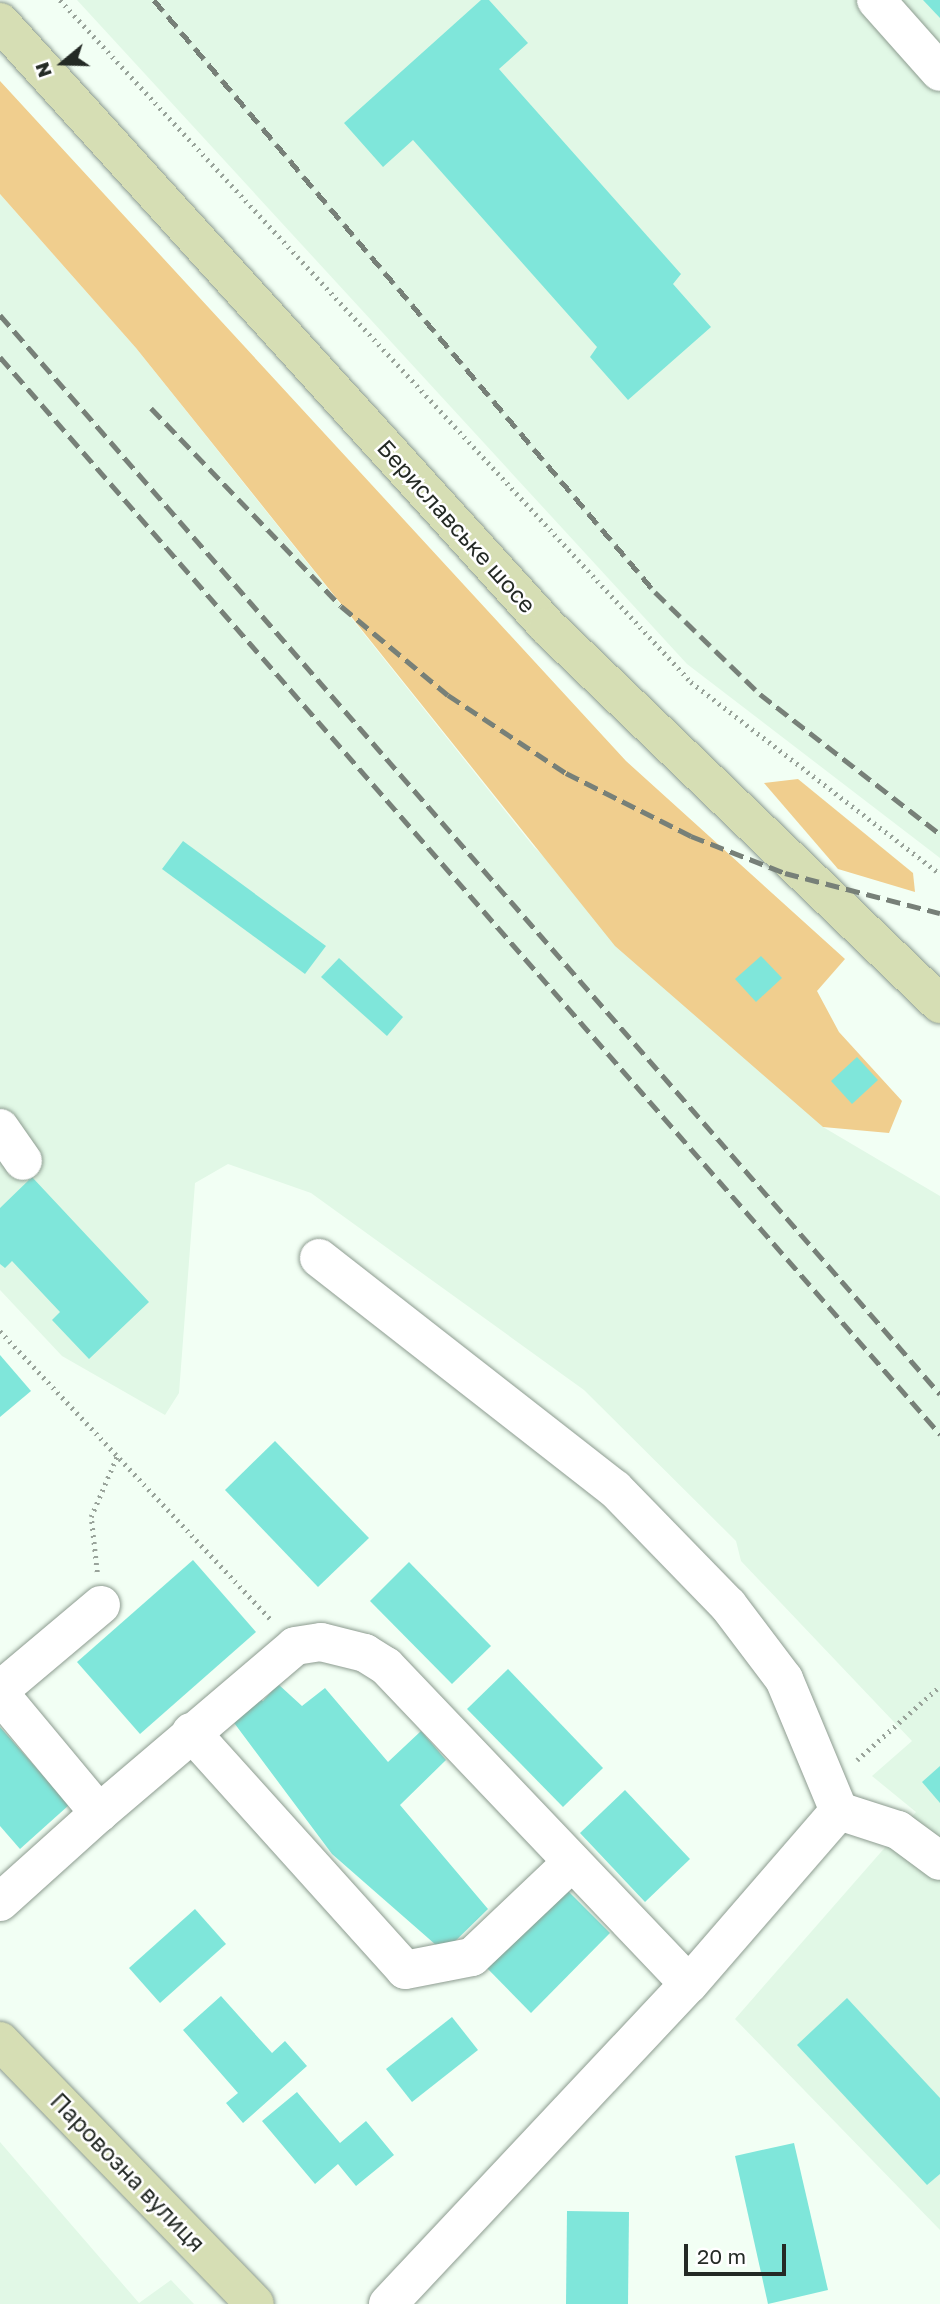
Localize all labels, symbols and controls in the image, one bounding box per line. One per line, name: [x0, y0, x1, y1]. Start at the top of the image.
north arrow: [28, 28, 98, 98]
text: N: [29, 59, 56, 81]
street label: Бериславське шосе: [372, 434, 542, 618]
street label: Паровозна вулиця: [45, 2087, 211, 2257]
scale bar: [688, 2230, 790, 2274]
text: 20 m: [697, 2243, 746, 2269]

